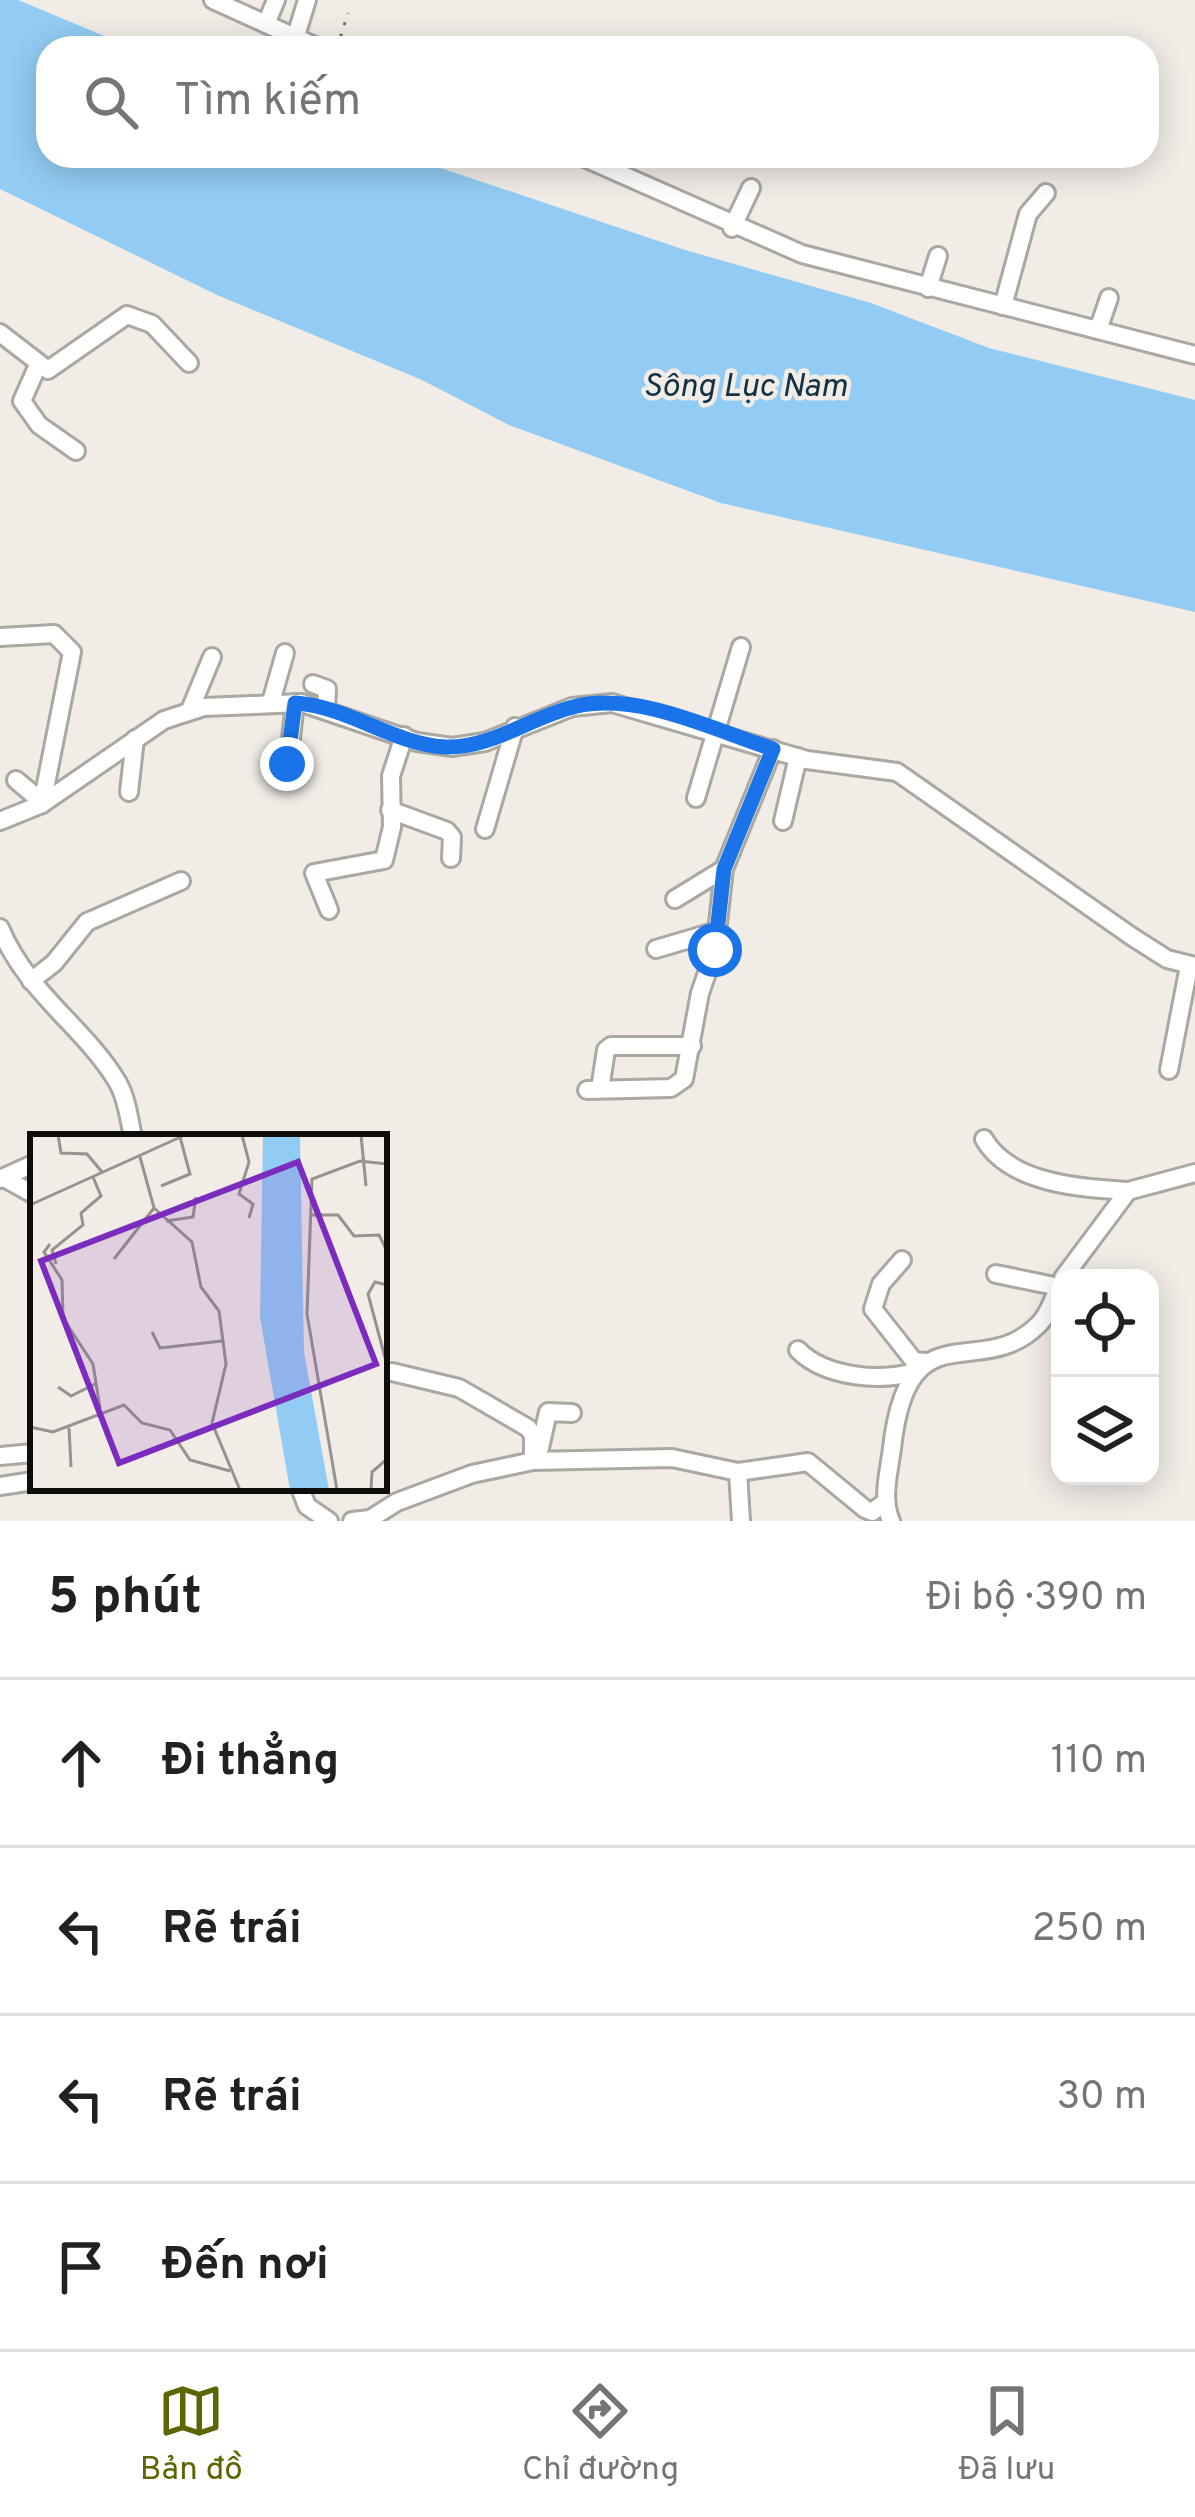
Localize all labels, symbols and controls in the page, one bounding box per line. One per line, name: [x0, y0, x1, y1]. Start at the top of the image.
search box: [36, 36, 1159, 168]
icon: search: [78, 69, 144, 135]
text: Tìm kiếm: [174, 74, 361, 131]
water label: Sông Lục Nam: [643, 367, 847, 409]
route end: [260, 737, 314, 791]
route start: [688, 923, 742, 977]
inset map: [30, 1134, 387, 1491]
map controls: [1051, 1269, 1159, 1485]
button: locate: [1051, 1269, 1159, 1377]
button: layers: [1051, 1377, 1159, 1485]
text: 5 phút: [48, 1567, 202, 1632]
text: Đi bộ · 390 m: [926, 1575, 1147, 1624]
icon: ahead: [48, 1730, 114, 1796]
text: Đi thẳng: [162, 1734, 339, 1791]
text: 110 m: [1051, 1738, 1147, 1787]
icon: left: [48, 1898, 114, 1964]
text: Rẽ trái: [162, 1902, 302, 1959]
text: 250 m: [1032, 1906, 1147, 1955]
icon: left: [48, 2066, 114, 2132]
text: Rẽ trái: [162, 2070, 302, 2127]
text: 30 m: [1057, 2074, 1147, 2123]
icon: arrive: [48, 2234, 114, 2300]
text: Đến nơi: [162, 2238, 329, 2295]
tab: Bản đồ: [140, 2378, 243, 2492]
tab: Chỉ đường: [522, 2378, 679, 2492]
tab: Đã lưu: [958, 2378, 1055, 2492]

